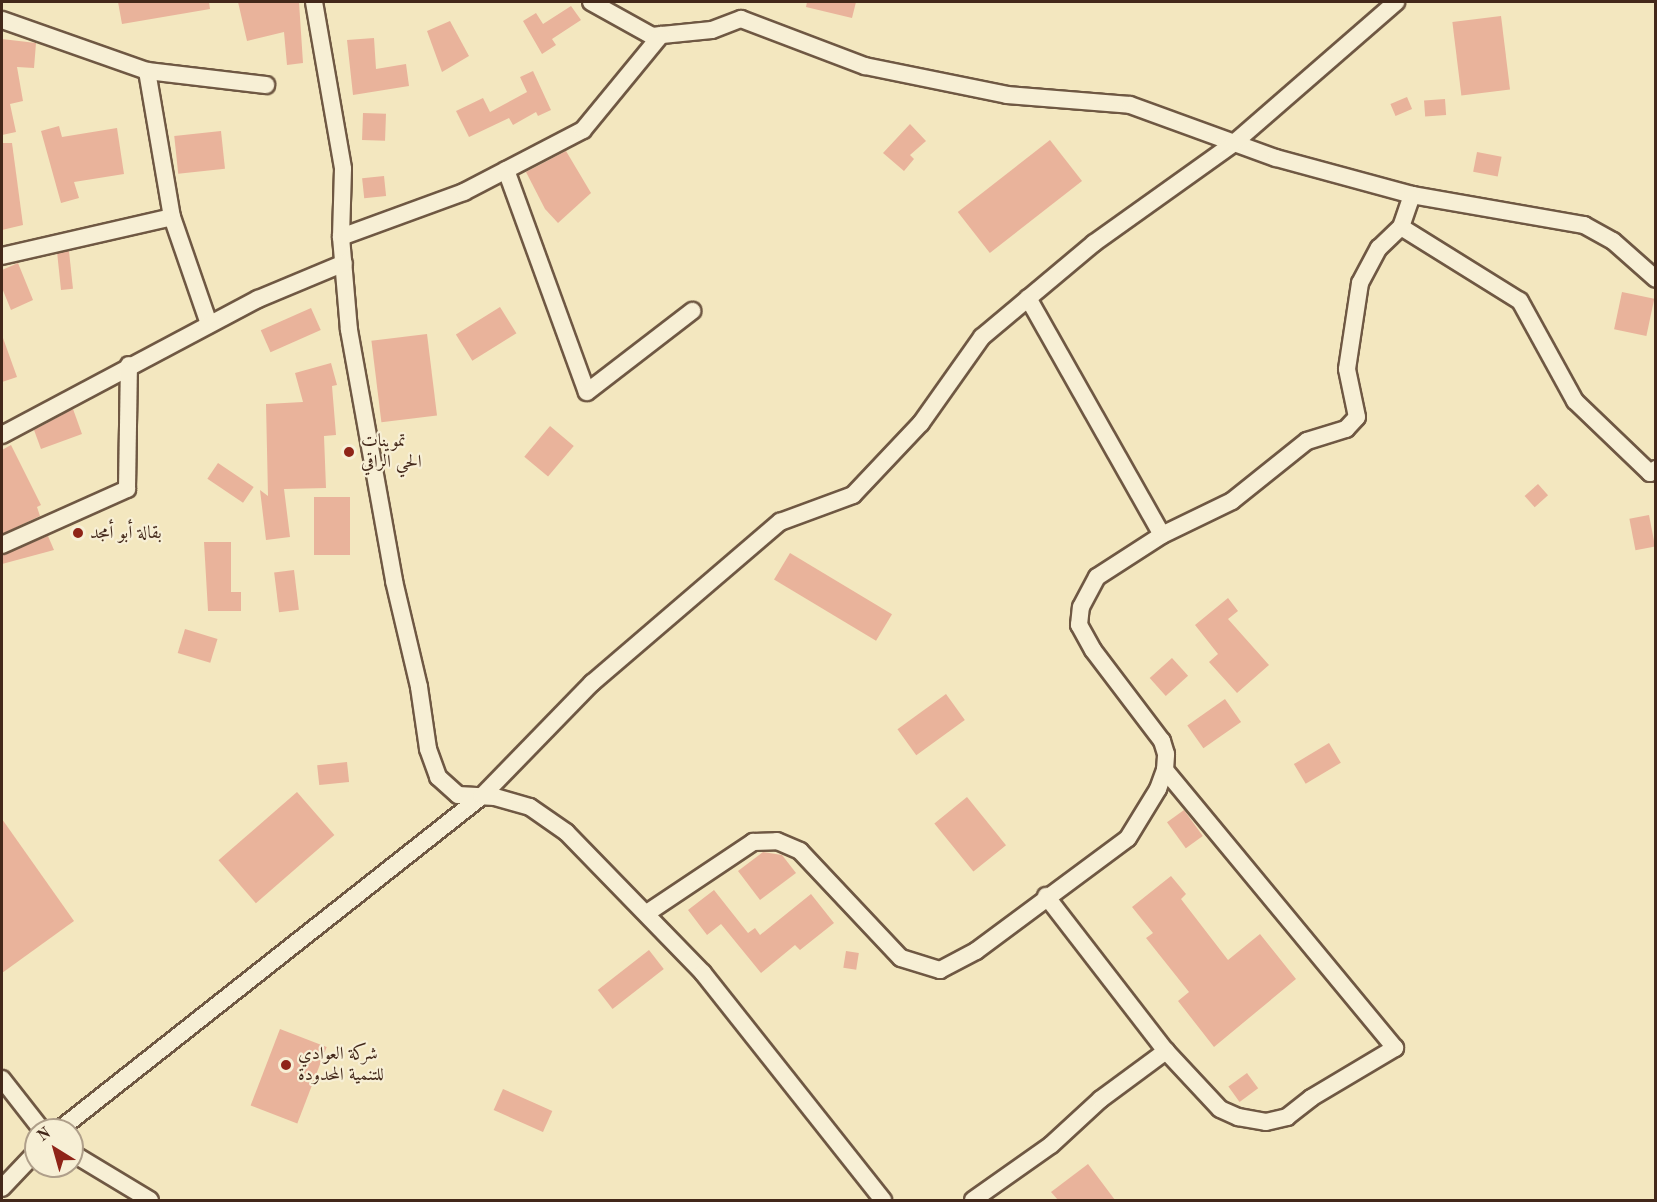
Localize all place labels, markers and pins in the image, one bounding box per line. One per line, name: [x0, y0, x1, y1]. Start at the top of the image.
place label: تموينات الحي الراقي: [361, 431, 422, 474]
marker: تموينات الحي الراقي: [342, 445, 356, 459]
place label: بقالة أبو أمجد: [90, 522, 162, 544]
marker: بقالة أبو أمجد: [71, 526, 85, 540]
place label: شركة العوادي للتنمية المحدودة: [298, 1044, 384, 1086]
marker: شركة العوادي للتنمية المحدودة: [279, 1058, 293, 1072]

